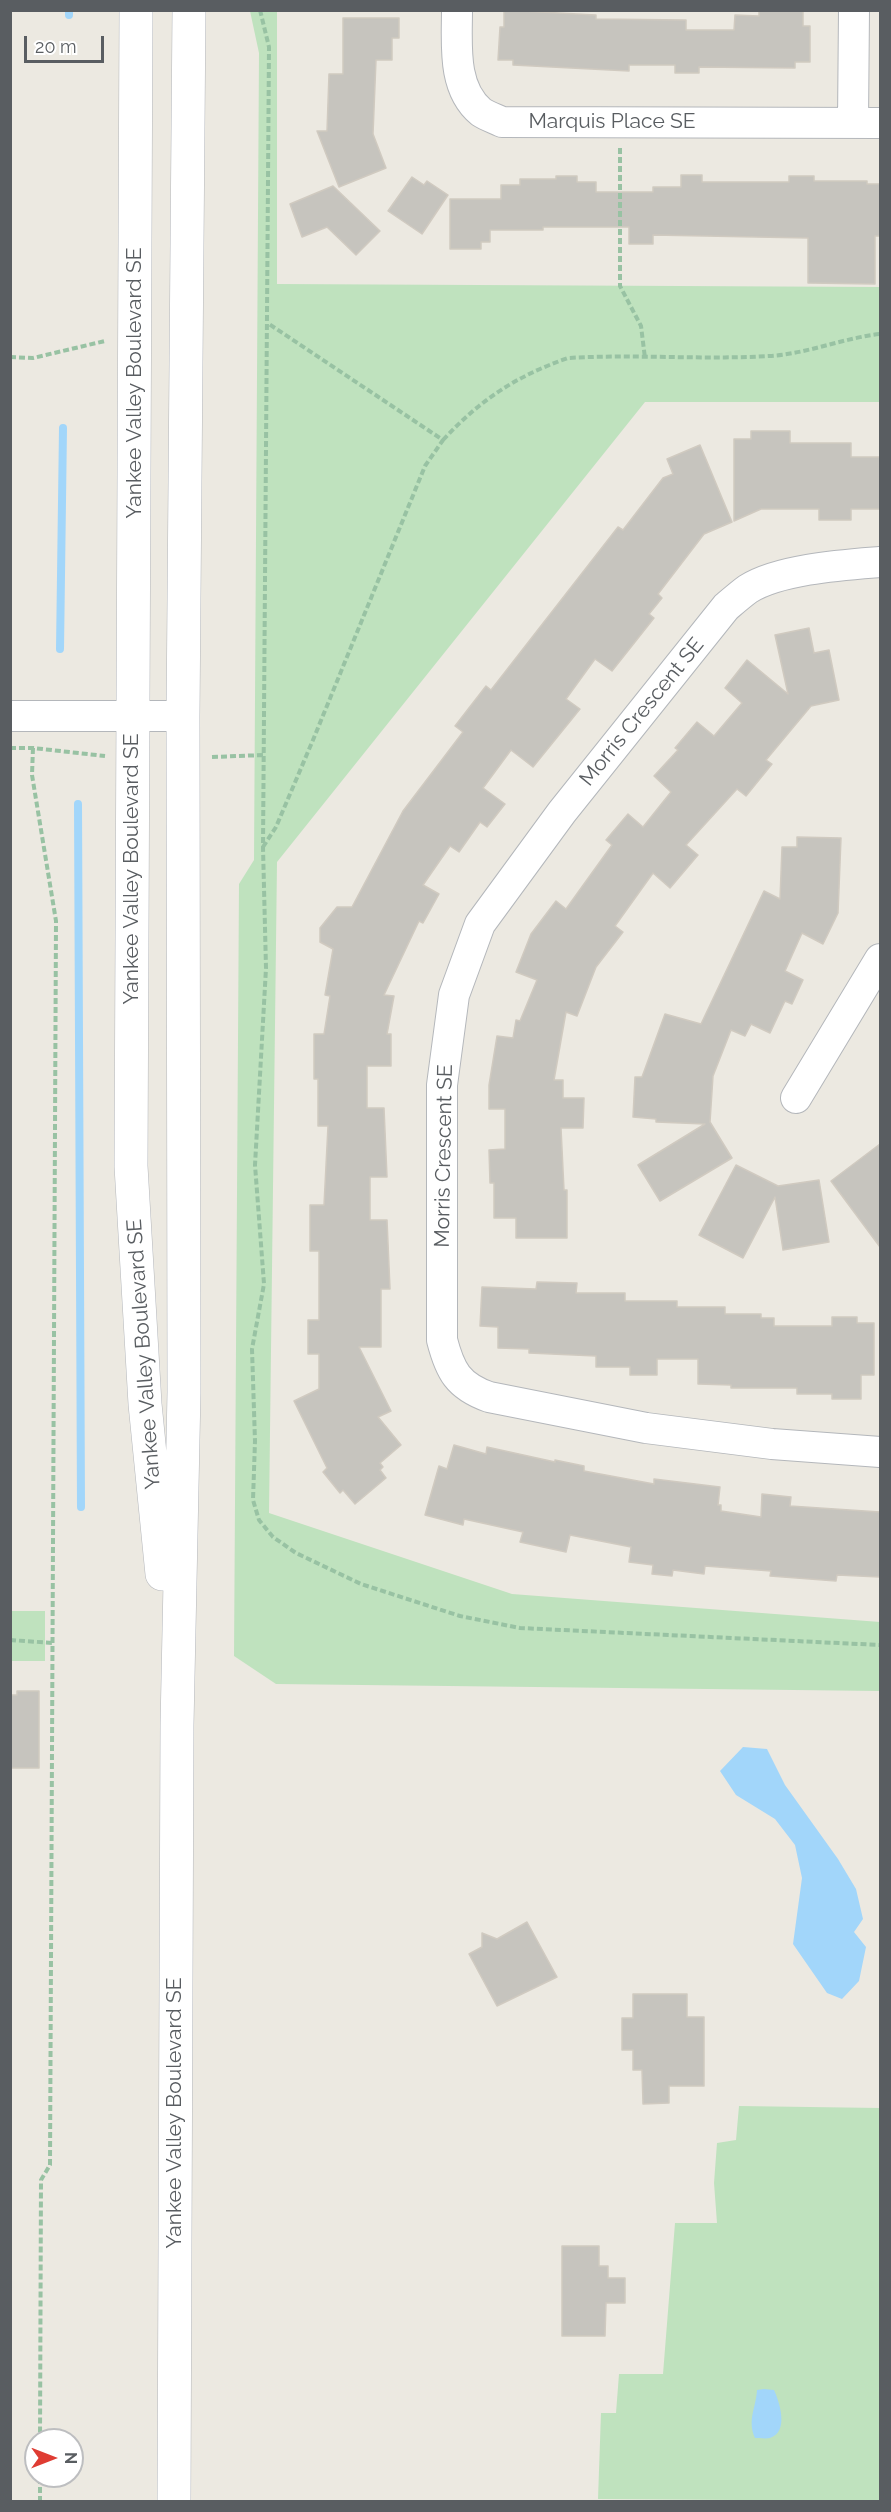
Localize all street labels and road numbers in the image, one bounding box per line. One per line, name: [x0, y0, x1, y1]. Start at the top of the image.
street label: Marquis Place SE: [528, 109, 696, 135]
street label: Yankee Valley Boulevard SE: [122, 248, 148, 518]
street label: Morris Crescent SE: [575, 633, 709, 791]
street label: Yankee Valley Boulevard SE: [119, 734, 145, 1004]
street label: Morris Crescent SE: [430, 1064, 458, 1248]
street label: Yankee Valley Boulevard SE: [122, 1218, 166, 1490]
street label: Yankee Valley Boulevard SE: [162, 1978, 188, 2248]

